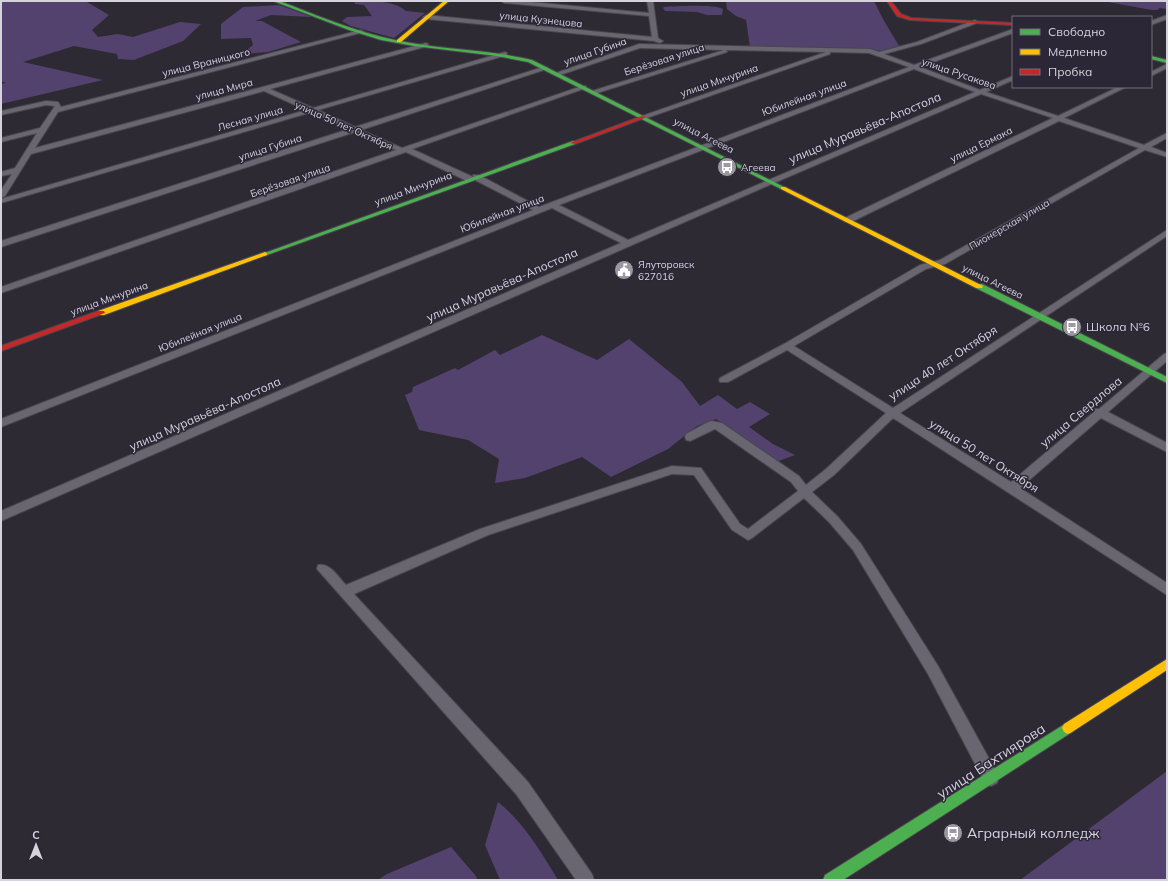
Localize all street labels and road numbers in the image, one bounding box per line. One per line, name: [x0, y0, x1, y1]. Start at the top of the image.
street label: улица Кузнецова: [499, 9, 583, 30]
street label: улица Губина: [562, 35, 628, 68]
street label: Берёзовая улица: [622, 40, 706, 79]
street label: улица Враницкого: [161, 45, 252, 80]
street label: улица Русакова: [920, 55, 998, 92]
street label: улица Мичурина: [679, 61, 760, 100]
street label: улица Мира: [194, 76, 254, 103]
street label: Юбилейная улица: [760, 76, 848, 119]
street label: улица Муравьёва-Апостола: [786, 89, 943, 167]
street label: улица 50 лет Октября: [293, 98, 395, 153]
street label: Лесная улица: [216, 103, 284, 134]
street label: улица Агеева: [671, 115, 736, 156]
street label: улица Ермака: [948, 124, 1015, 165]
street label: улица Губина: [237, 131, 303, 164]
street label: Берёзовая улица: [248, 161, 332, 200]
street label: улица Мичурина: [373, 168, 454, 209]
street label: Юбилейная улица: [458, 191, 546, 235]
street label: Пионерская улица: [967, 196, 1052, 253]
street label: улица Муравьёва-Апостола: [424, 244, 580, 325]
street label: улица Агеева: [960, 261, 1025, 302]
street label: улица Мичурина: [69, 278, 150, 319]
street label: Юбилейная улица: [157, 310, 244, 355]
street label: улица 40 лет Октября: [886, 322, 1000, 403]
street label: улица Муравьёва-Апостола: [127, 373, 283, 454]
street label: улица Свердлова: [1037, 373, 1125, 450]
street label: улица 50 лет Октября: [927, 416, 1042, 495]
street label: улица Бахтиярова: [933, 719, 1049, 803]

